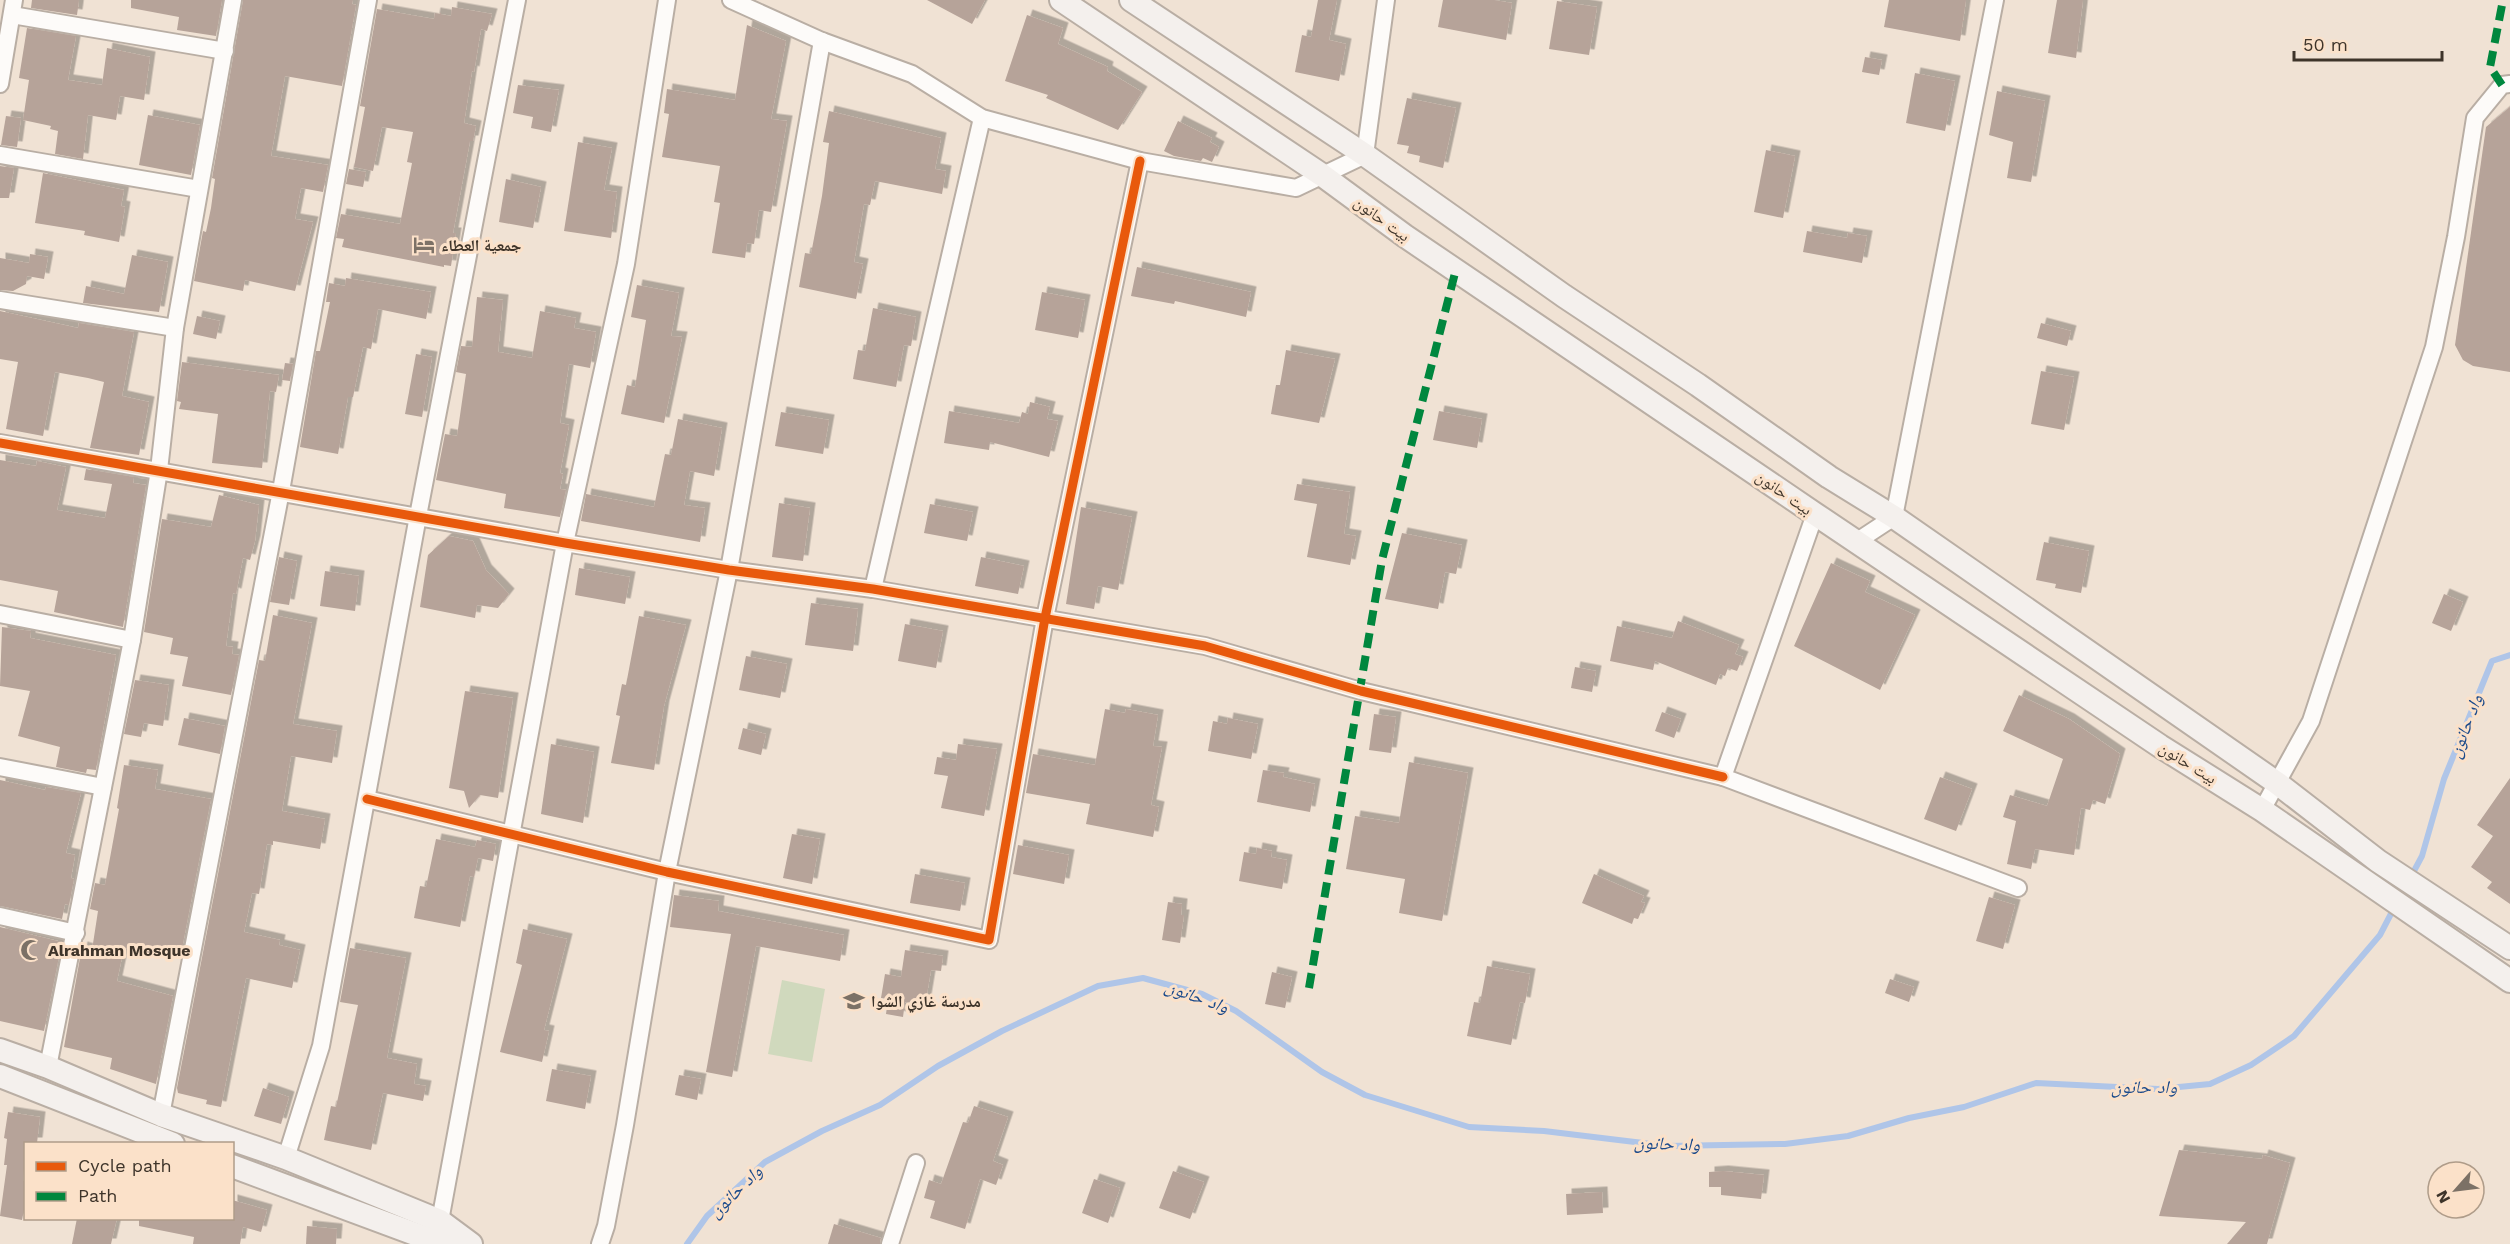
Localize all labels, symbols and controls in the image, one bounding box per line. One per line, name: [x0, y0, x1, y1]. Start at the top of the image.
scale bar: [2294, 24, 2442, 62]
text: 50 m: [2303, 34, 2348, 55]
street label: بيت حانون: [1350, 192, 1414, 246]
hotel icon: جمعية العطاء: [412, 233, 436, 257]
place label: جمعية العطاء: [441, 236, 521, 255]
street label: بيت حانون: [1752, 467, 1816, 520]
water label: واد حانون: [2443, 691, 2488, 761]
street label: بيت حانون: [2155, 738, 2220, 789]
mosque icon: Alrahman Mosque: [19, 938, 43, 962]
place label: Alrahman Mosque: [48, 941, 191, 960]
water label: واد حانون: [1162, 975, 1232, 1018]
school or university icon: مدرسة غازي الشوا: [842, 989, 866, 1013]
place label: مدرسة غازي الشوا: [871, 992, 981, 1013]
water label: واد حانون: [2111, 1076, 2178, 1098]
water label: واد حانون: [1634, 1131, 1701, 1156]
legend: [24, 1142, 234, 1220]
text: Cycle path: [78, 1155, 172, 1176]
water label: واد حانون: [704, 1160, 767, 1222]
north arrow: [2426, 1160, 2486, 1220]
text: Path: [78, 1185, 118, 1206]
text: N: [2432, 1187, 2454, 1207]

